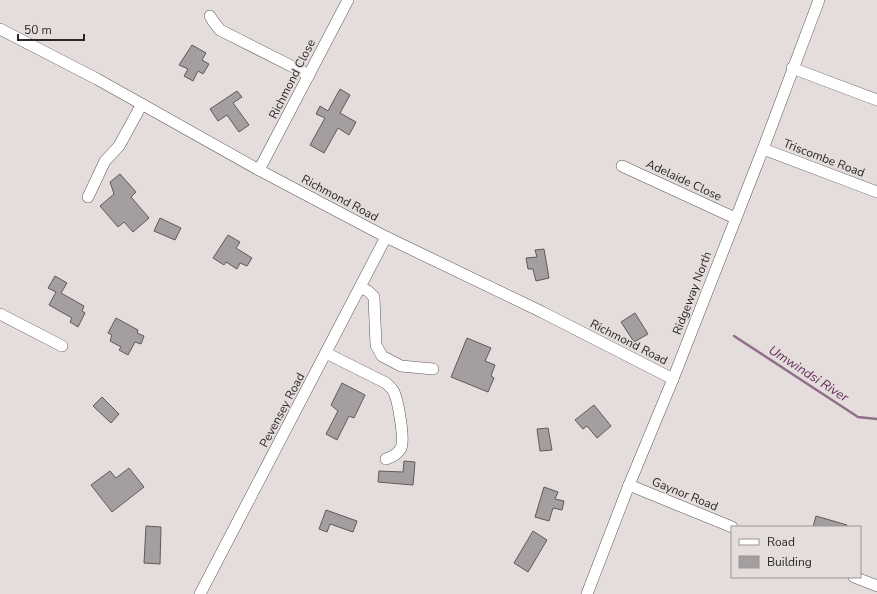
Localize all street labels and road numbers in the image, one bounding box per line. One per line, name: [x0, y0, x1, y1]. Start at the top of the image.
street label: Richmond Close: [265, 36, 319, 122]
street label: Triscombe Road: [781, 135, 867, 181]
street label: Adelaide Close: [644, 156, 724, 204]
street label: Richmond Road: [299, 171, 381, 225]
street label: Ridgeway North: [669, 249, 715, 337]
street label: Richmond Road: [588, 316, 670, 368]
street label: Pevensey Road: [256, 370, 308, 450]
street label: Gaynor Road: [650, 473, 720, 515]

